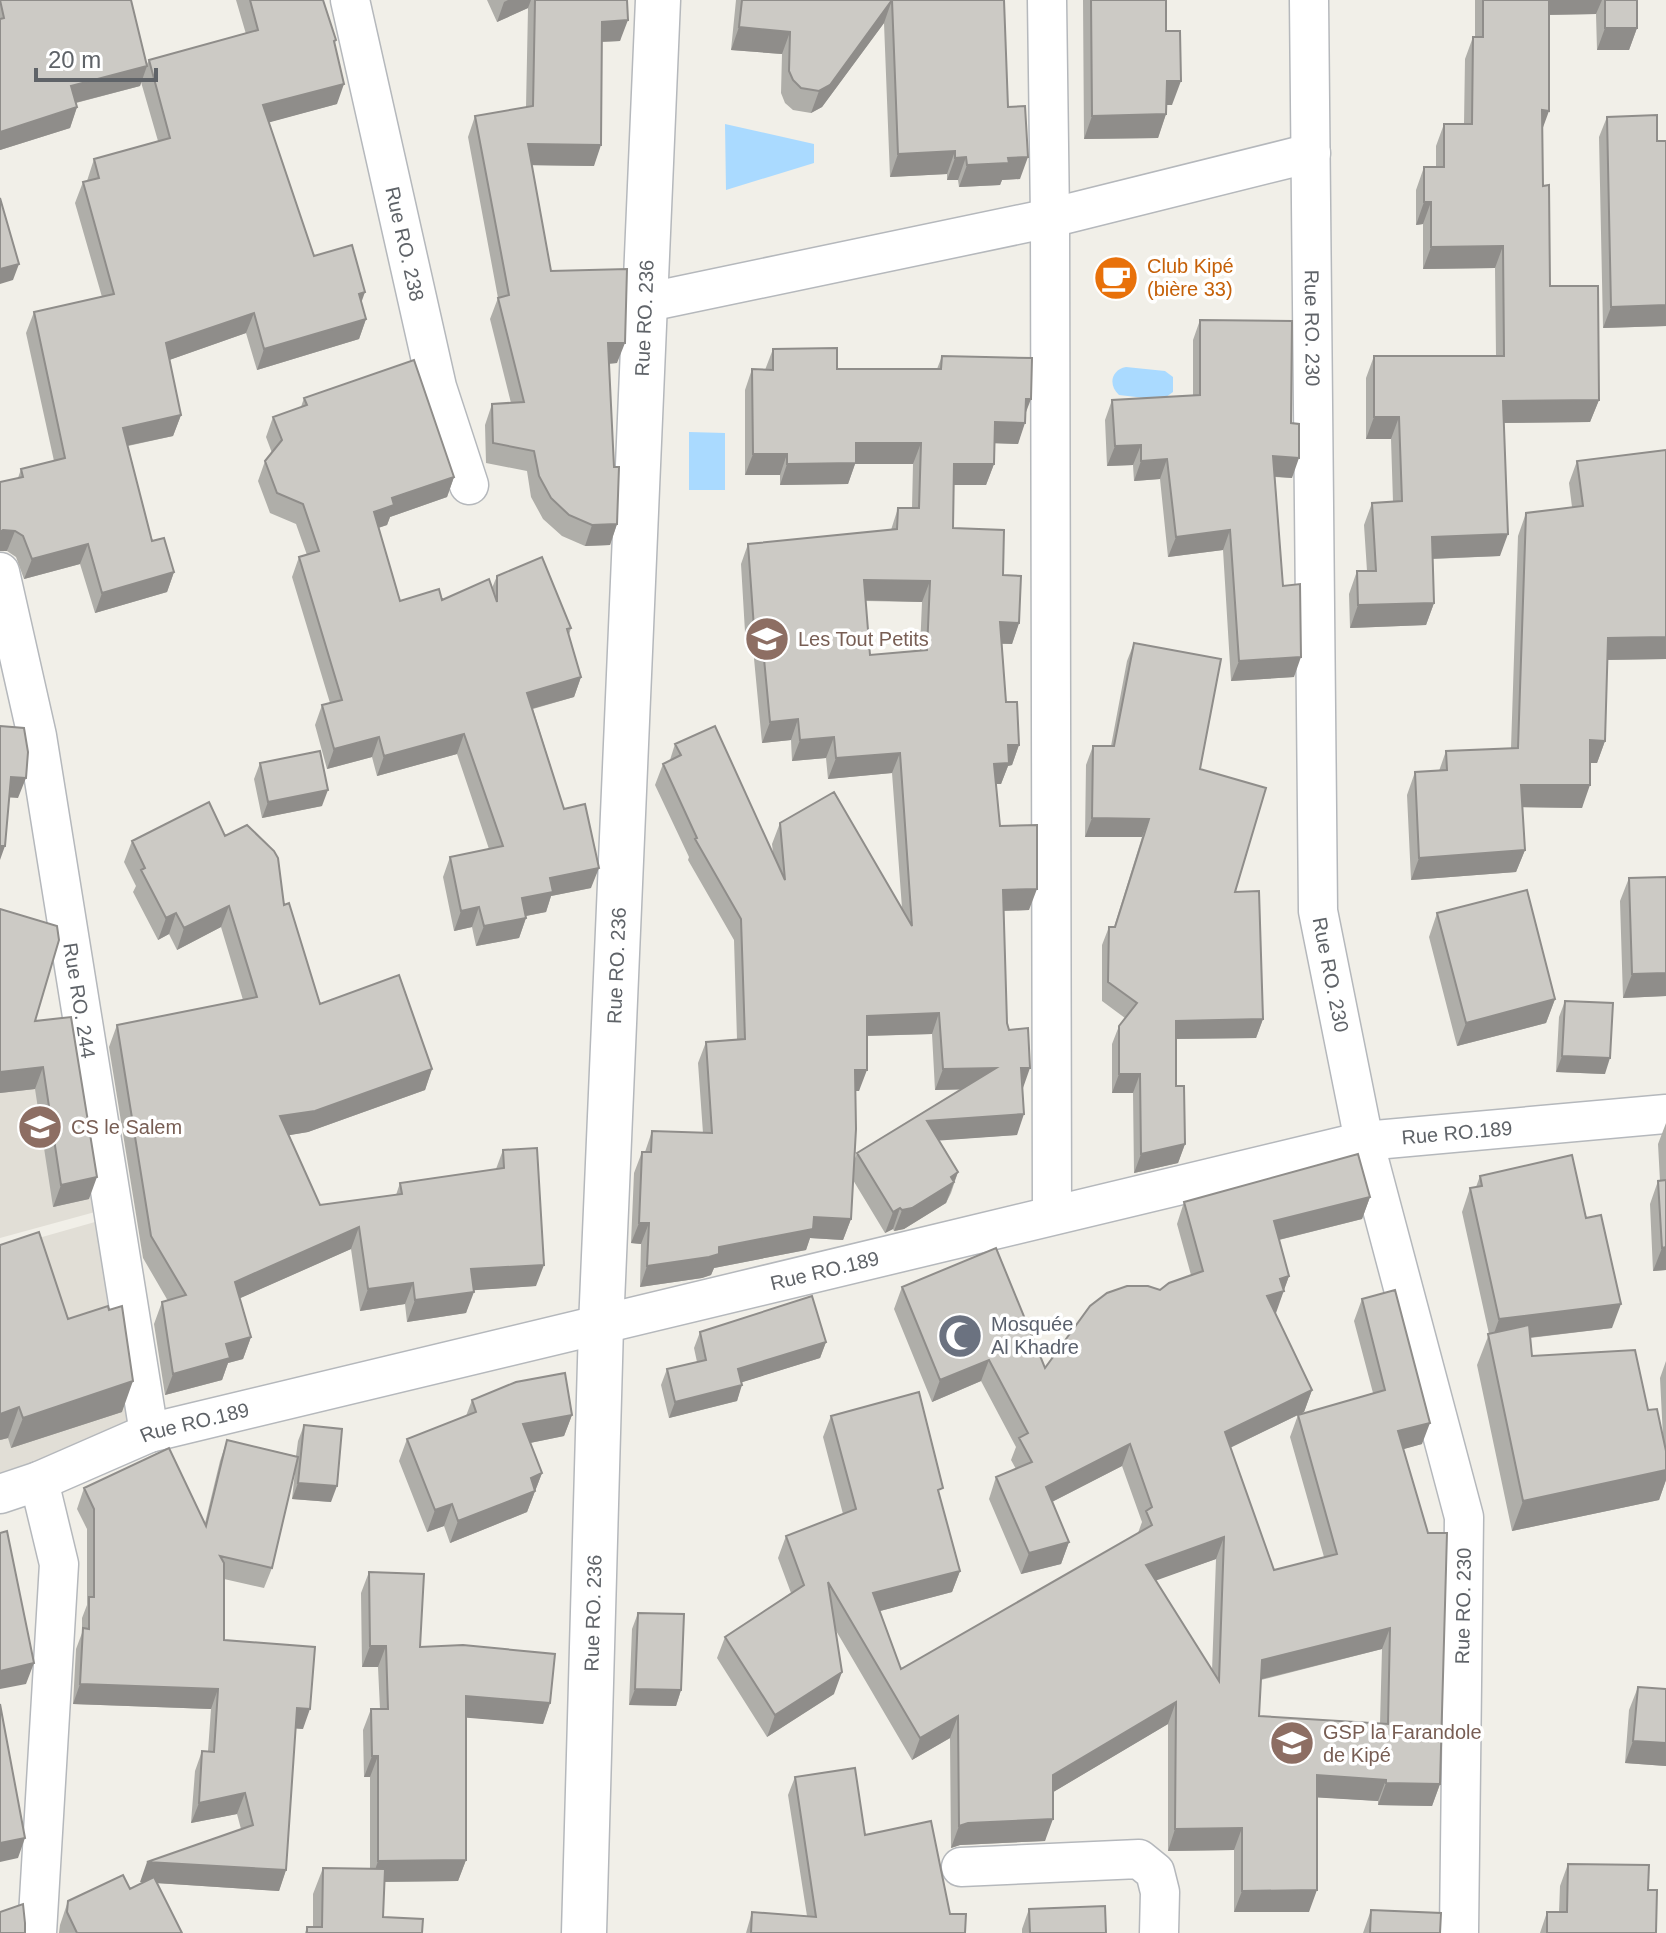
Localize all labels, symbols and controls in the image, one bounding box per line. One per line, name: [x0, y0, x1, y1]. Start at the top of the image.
scale bar: [36, 32, 156, 82]
text: 20 m: [48, 46, 101, 73]
street label: Rue RO. 238: [381, 185, 428, 303]
cafe icon: Club Kipé (bière 33): [1092, 254, 1140, 302]
place label: Club Kipé (bière 33): [1147, 255, 1234, 300]
street label: Rue RO. 236: [631, 259, 658, 377]
street label: Rue RO. 230: [1301, 269, 1324, 386]
school or university icon: Les Tout Petits: [743, 615, 791, 663]
place label: Les Tout Petits: [798, 628, 929, 650]
street label: Rue RO. 236: [603, 907, 630, 1024]
street label: Rue RO. 230: [1309, 915, 1353, 1034]
street label: Rue RO. 244: [59, 941, 100, 1060]
school or university icon: CS le Salem: [16, 1103, 64, 1151]
place label: CS le Salem: [71, 1116, 182, 1138]
street label: Rue RO.189: [1401, 1117, 1513, 1149]
street label: Rue RO.189: [768, 1247, 881, 1294]
mosque icon: Mosquée Al Khadre: [936, 1312, 984, 1360]
place label: Mosquée Al Khadre: [991, 1313, 1079, 1358]
street label: Rue RO.189: [137, 1398, 251, 1447]
street label: Rue RO. 230: [1451, 1547, 1475, 1665]
street label: Rue RO. 236: [580, 1554, 606, 1672]
school or university icon: GSP la Farandole de Kipé: [1268, 1719, 1316, 1767]
place label: GSP la Farandole de Kipé: [1323, 1721, 1482, 1766]

